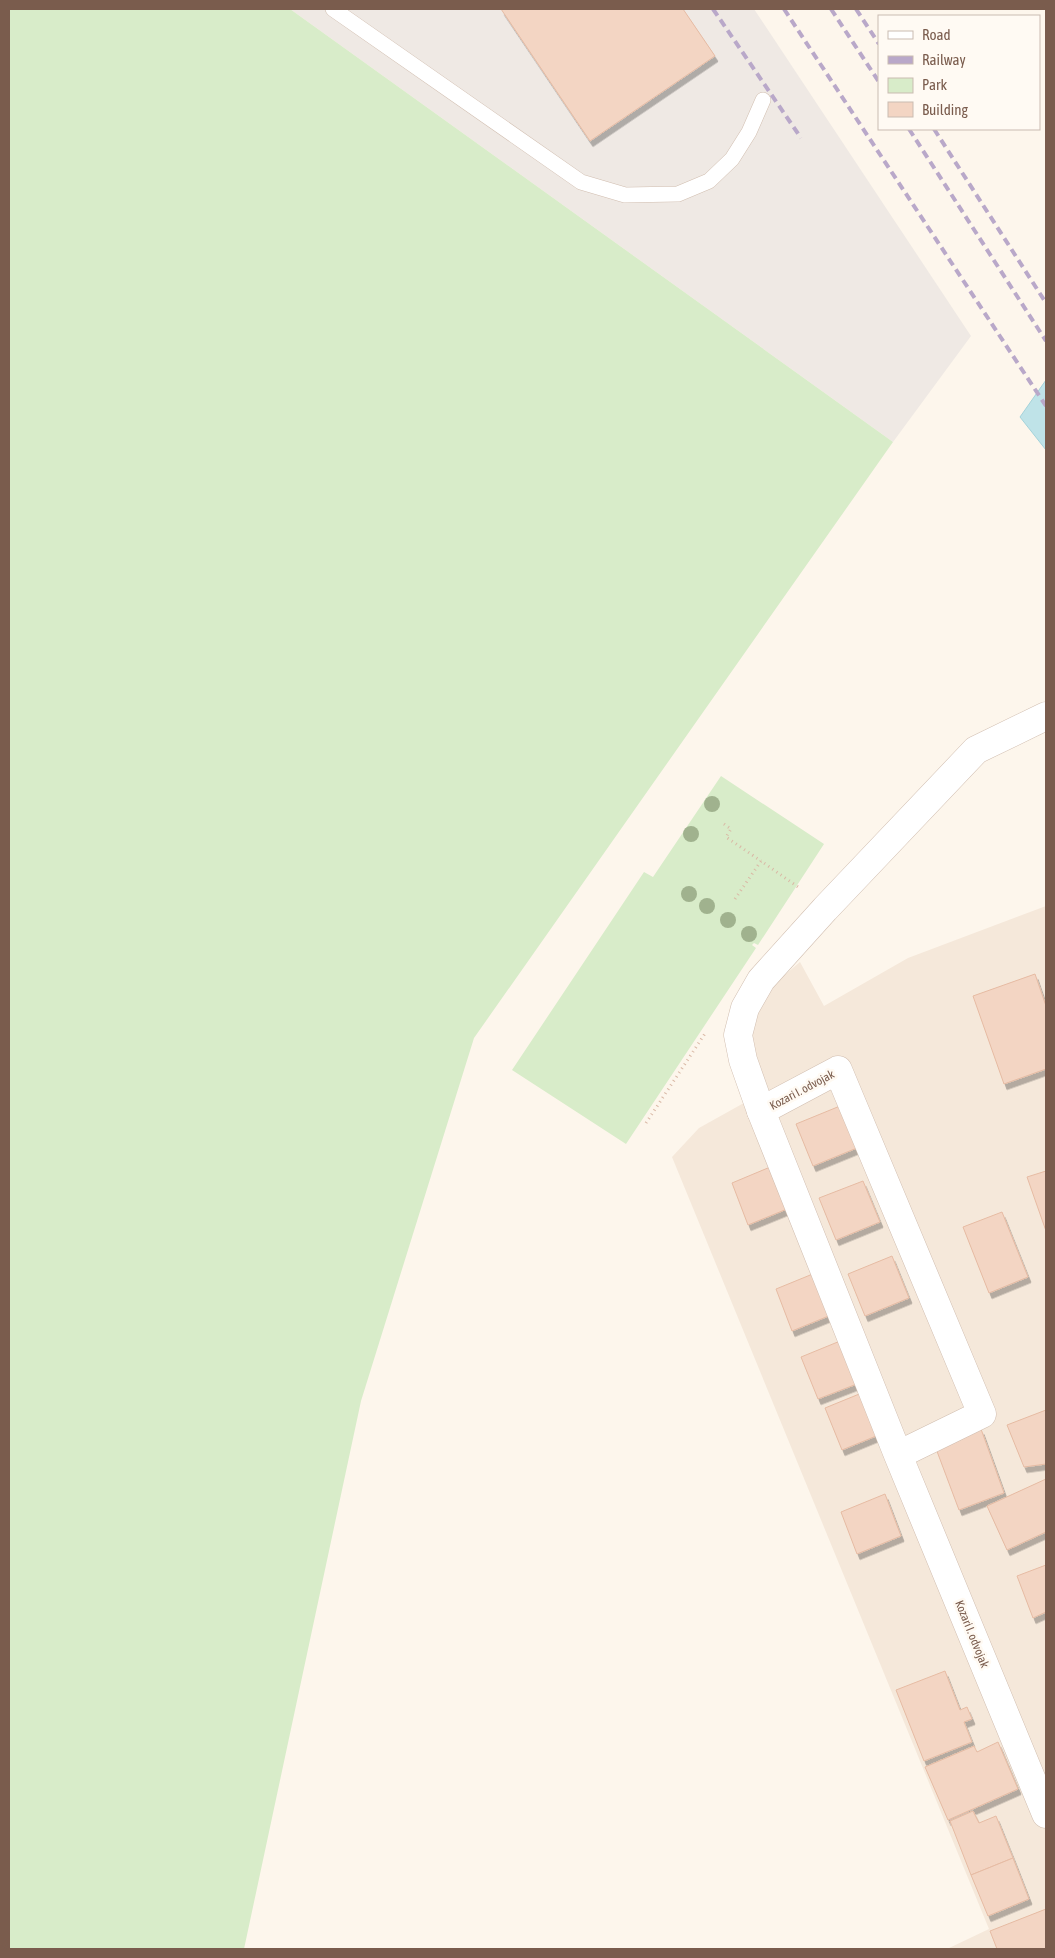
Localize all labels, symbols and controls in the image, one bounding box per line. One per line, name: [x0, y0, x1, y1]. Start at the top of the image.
legend: [878, 15, 1040, 130]
text: Road: [922, 26, 951, 43]
text: Railway: [922, 51, 966, 68]
text: Park: [922, 76, 947, 93]
text: Building: [922, 101, 968, 118]
street label: Kozari I. odvojak: [767, 1067, 837, 1113]
street label: Kozari I. odvojak: [952, 1598, 992, 1670]

